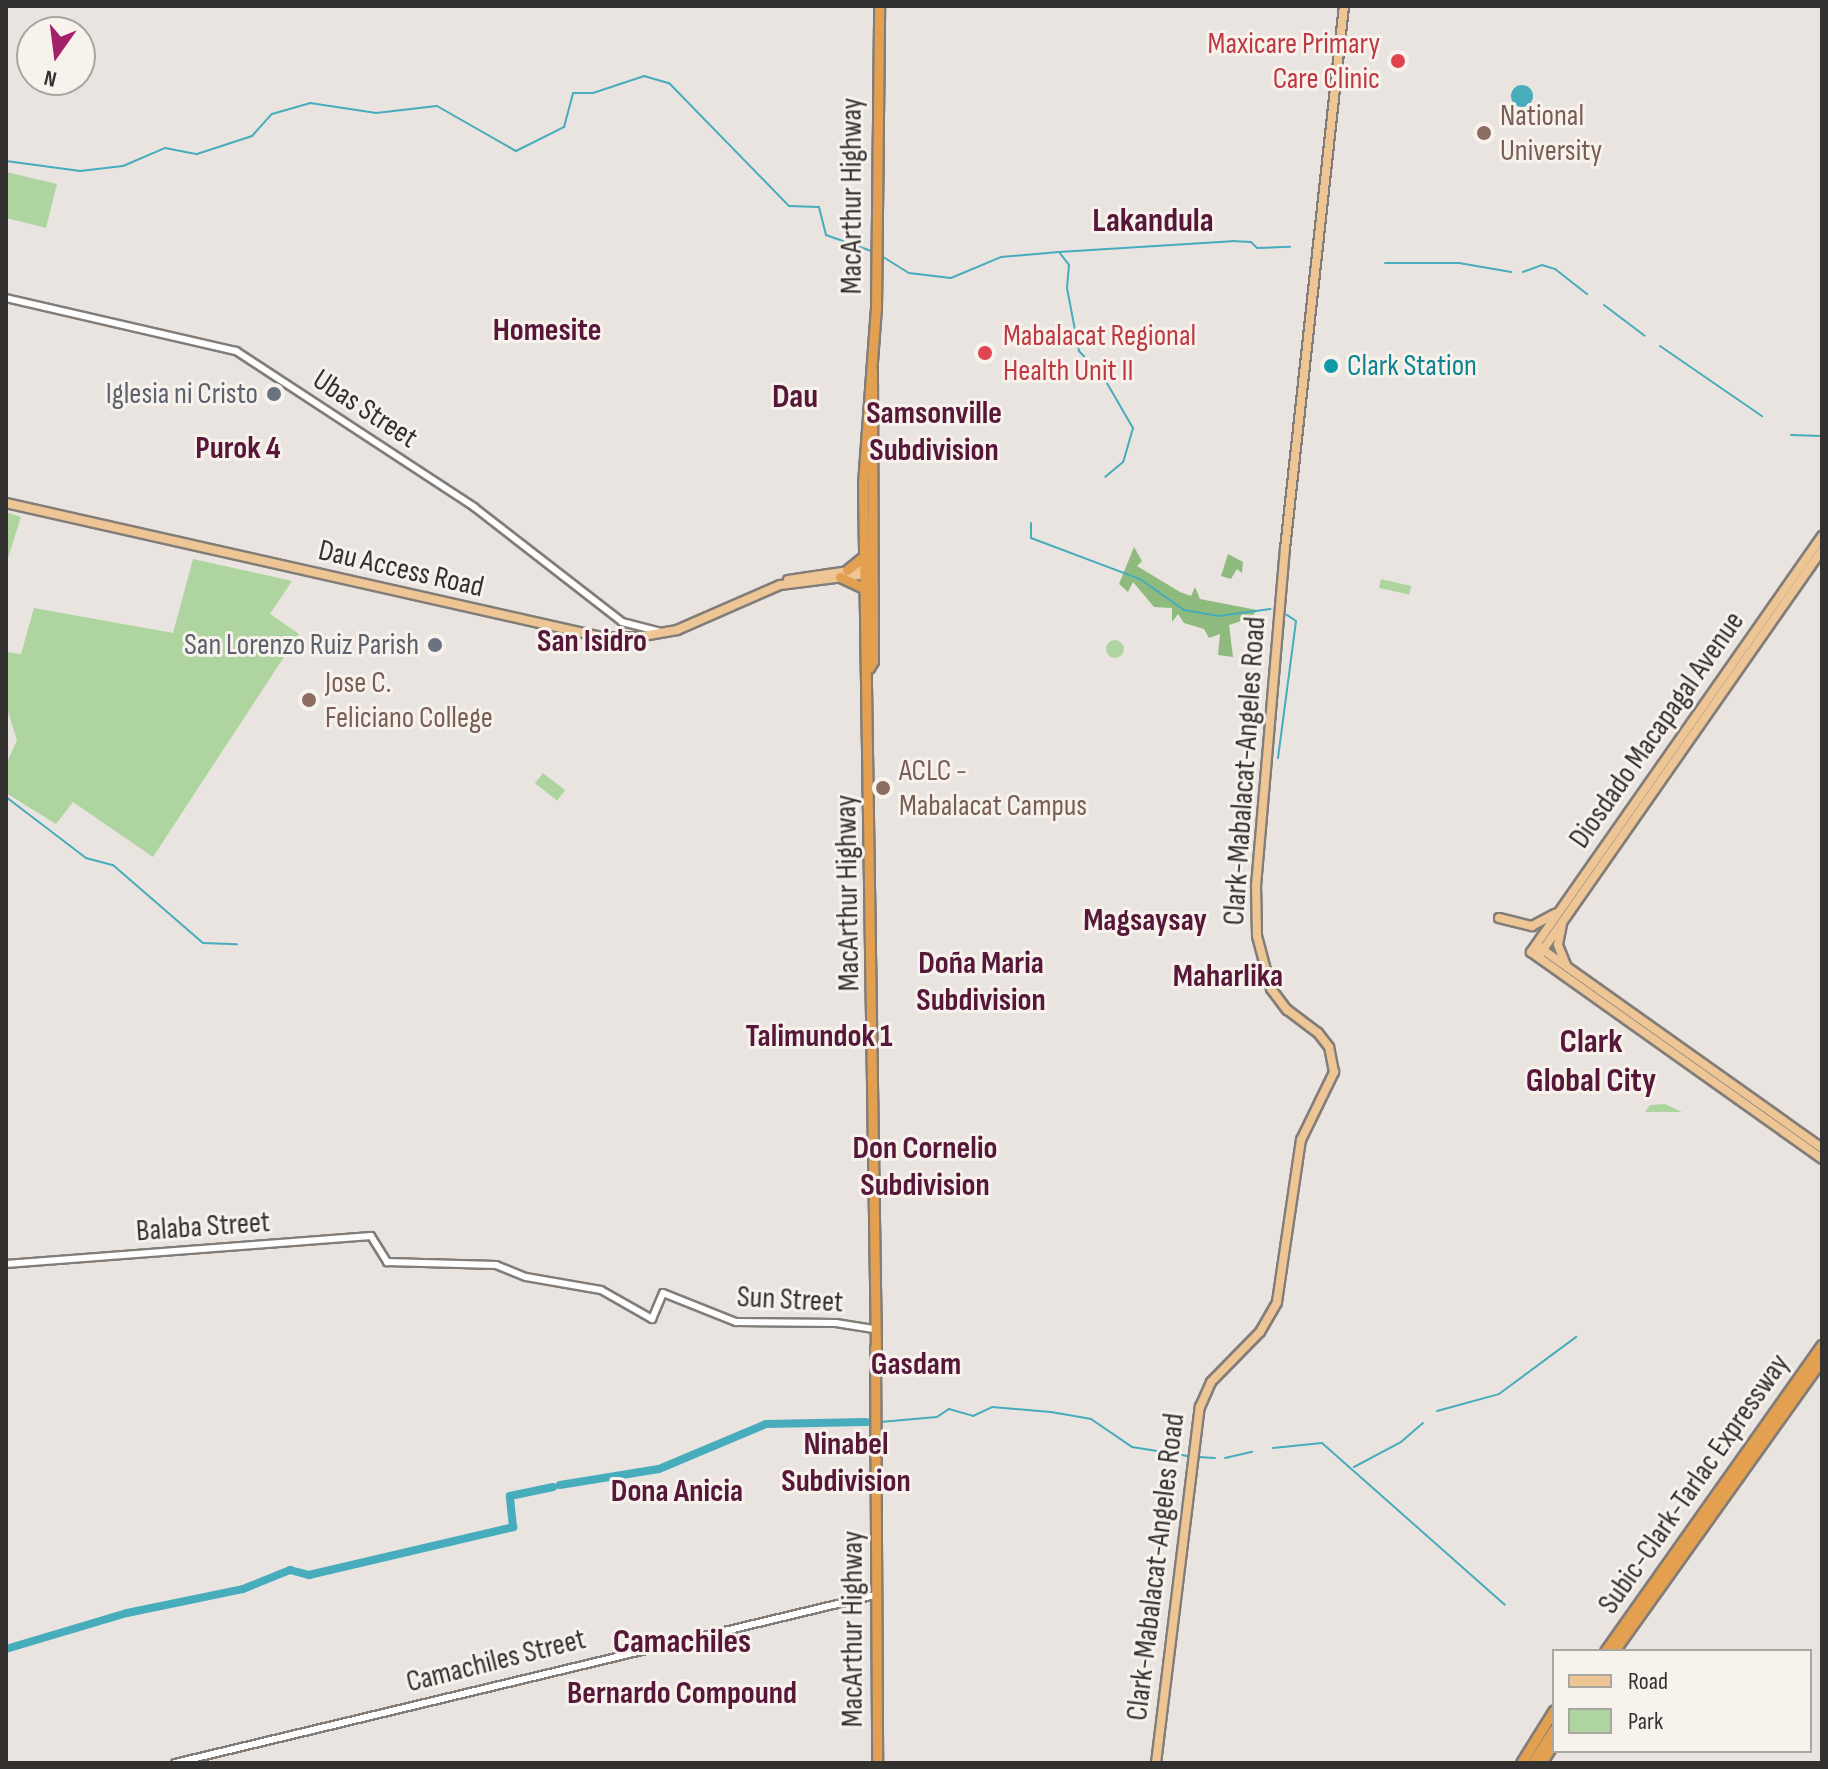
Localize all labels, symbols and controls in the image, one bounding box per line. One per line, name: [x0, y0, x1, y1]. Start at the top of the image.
north arrow: [16, 16, 96, 96]
place label: Maxicare Primary Care Clinic: [1208, 26, 1380, 96]
marker: Maxicare Primary Care Clinic: [1387, 50, 1409, 72]
text: N: [42, 63, 60, 92]
street label: MacArthur Highway: [834, 98, 870, 294]
place label: National University: [1500, 98, 1602, 168]
marker: National University: [1475, 124, 1493, 142]
district label: Lakandula: [1092, 201, 1214, 241]
district label: Homesite: [493, 312, 601, 350]
place label: Mabalacat Regional Health Unit II: [1003, 318, 1196, 388]
marker: Mabalacat Regional Health Unit II: [974, 342, 996, 364]
place label: Clark Station: [1347, 348, 1477, 384]
marker: Clark Station: [1322, 357, 1340, 375]
street label: Ubas Street: [306, 362, 424, 456]
place label: Iglesia ni Cristo: [106, 376, 258, 412]
district label: Dau: [772, 377, 818, 417]
marker: Iglesia ni Cristo: [265, 385, 283, 403]
district label: Samsonville Subdivision: [866, 396, 1002, 471]
district label: Purok 4: [195, 430, 281, 468]
street label: Dau Access Road: [315, 533, 487, 605]
street label: Diosdado Macapagal Avenue: [1562, 605, 1752, 855]
street label: Clark-Mabalacat-Angeles Road: [1216, 616, 1274, 926]
district label: San Isidro: [537, 623, 647, 661]
place label: San Lorenzo Ruiz Parish: [184, 627, 419, 663]
marker: San Lorenzo Ruiz Parish: [426, 636, 444, 654]
place label: Jose C. Feliciano College: [325, 665, 493, 736]
marker: Jose C. Feliciano College: [300, 691, 318, 709]
place label: ACLC - Mabalacat Campus: [899, 753, 1087, 824]
marker: ACLC - Mabalacat Campus: [874, 779, 892, 797]
street label: MacArthur Highway: [828, 794, 868, 992]
district label: Magsaysay: [1083, 902, 1207, 940]
district label: Doña Maria Subdivision: [916, 946, 1046, 1021]
district label: Maharlika: [1173, 958, 1283, 996]
district label: Talimundok 1: [746, 1018, 892, 1056]
district label: Clark Global City: [1526, 1021, 1656, 1100]
district label: Don Cornelio Subdivision: [852, 1131, 998, 1206]
street label: Balaba Street: [135, 1204, 271, 1250]
street label: Sun Street: [736, 1279, 844, 1321]
district label: Gasdam: [871, 1346, 961, 1384]
street label: Subic-Clark-Tarlac Expressway: [1591, 1347, 1797, 1621]
street label: Clark-Mabalacat-Angeles Road: [1119, 1411, 1193, 1723]
district label: Ninabel Subdivision: [781, 1427, 911, 1502]
district label: Dona Anicia: [611, 1473, 743, 1511]
street label: MacArthur Highway: [835, 1531, 871, 1727]
street label: Camachiles Street: [403, 1621, 589, 1701]
district label: Camachiles: [613, 1622, 751, 1662]
legend: [1552, 1649, 1812, 1753]
text: Road: [1628, 1667, 1668, 1696]
district label: Bernardo Compound: [567, 1675, 797, 1713]
text: Park: [1628, 1707, 1663, 1736]

